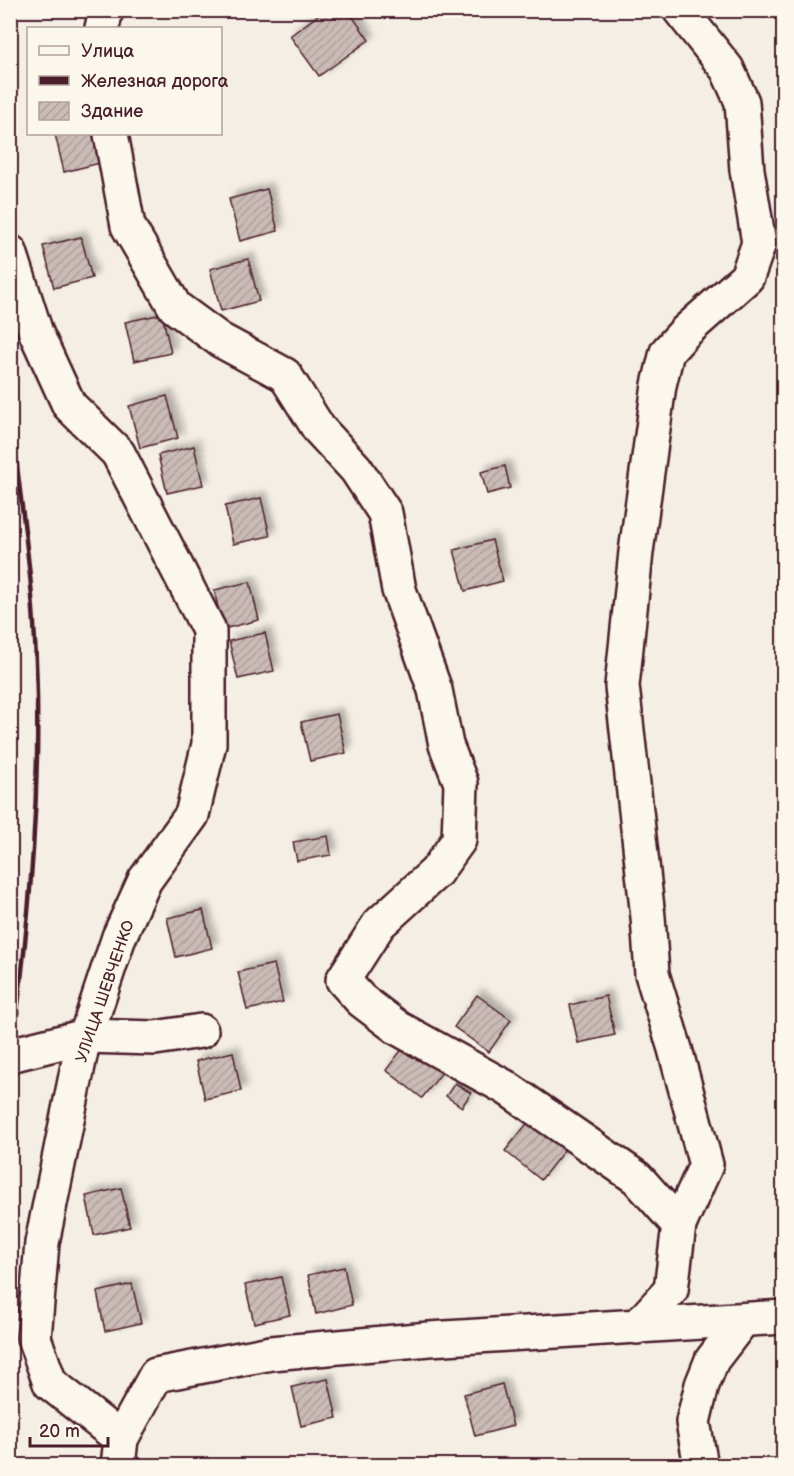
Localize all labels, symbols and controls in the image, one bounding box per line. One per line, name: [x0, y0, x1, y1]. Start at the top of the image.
legend: [27, 27, 222, 135]
text: Улица: [81, 41, 135, 62]
text: Железная дорога: [81, 71, 229, 92]
text: Здание: [81, 101, 143, 122]
street label: УЛИЦА ШЕВЧЕНКО: [72, 917, 139, 1065]
scale bar: [30, 1410, 108, 1448]
text: 20 m: [39, 1421, 80, 1442]

